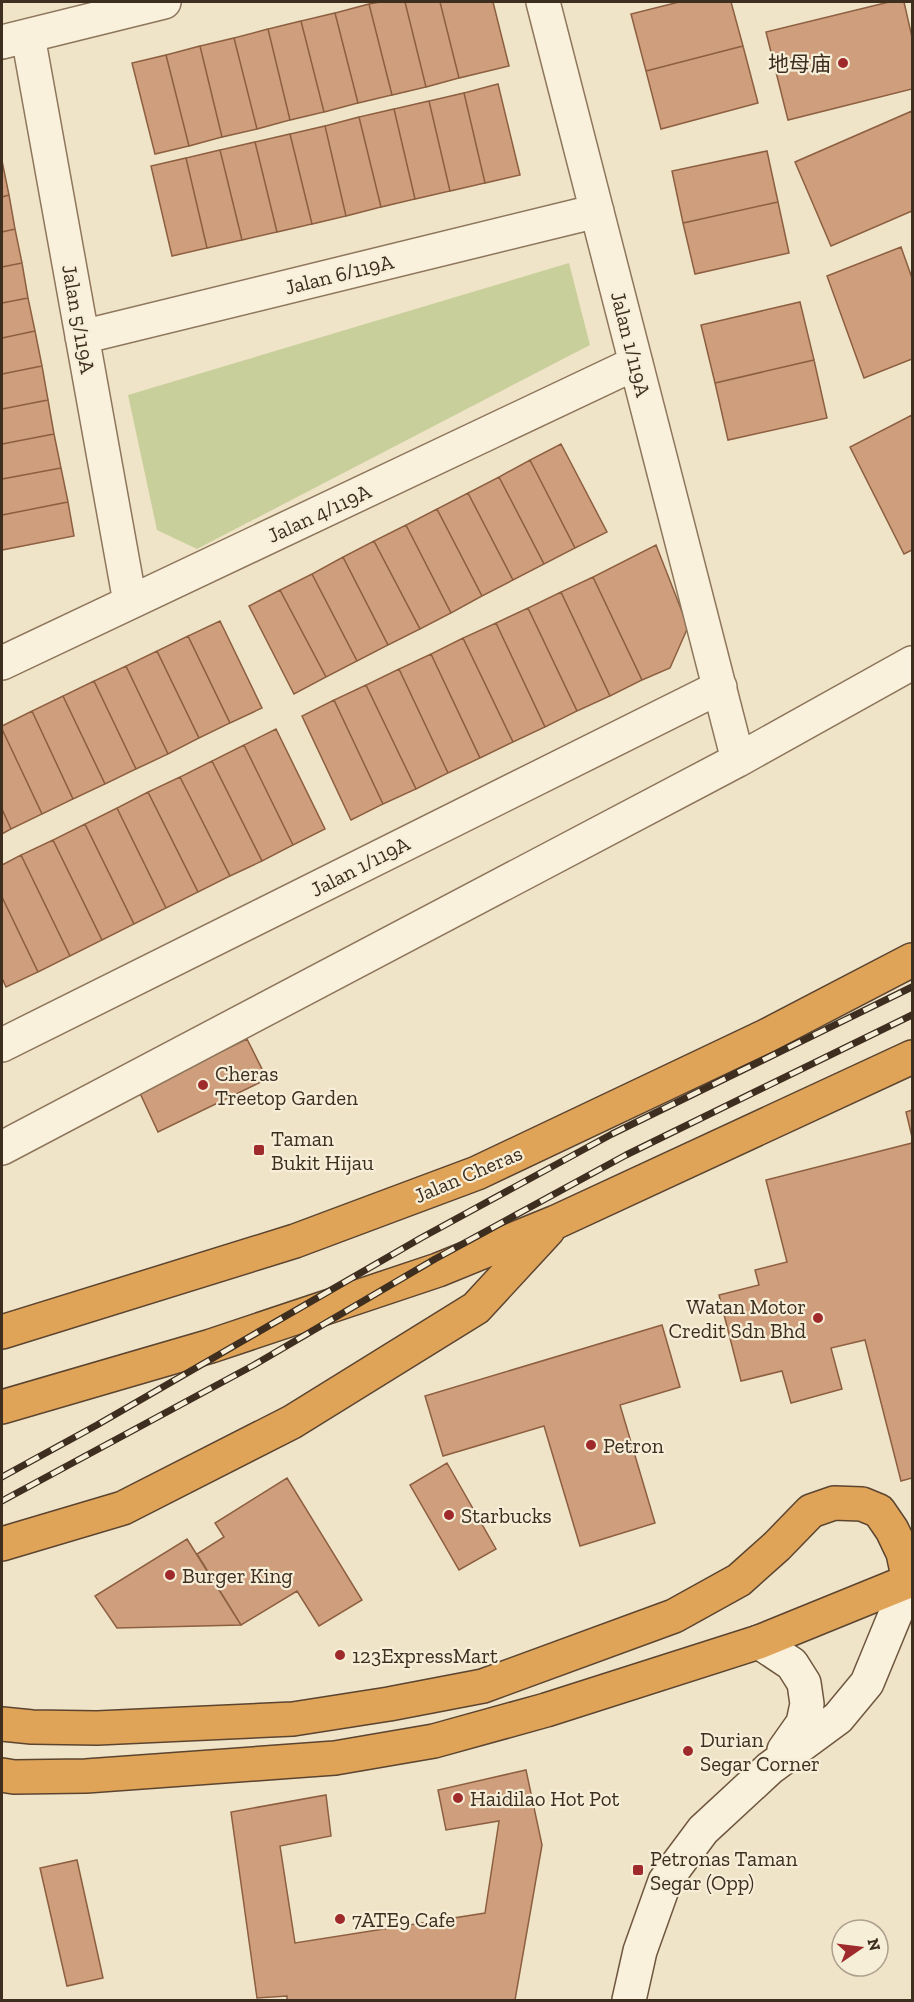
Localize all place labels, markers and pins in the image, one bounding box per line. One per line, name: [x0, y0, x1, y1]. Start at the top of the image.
place label: 地母庙: [768, 51, 831, 76]
marker: 地母庙: [836, 56, 850, 70]
place label: Cheras Treetop Garden: [215, 1061, 358, 1110]
marker: Cheras Treetop Garden: [196, 1078, 210, 1092]
place label: Taman Bukit Hijau: [271, 1126, 374, 1176]
marker: Taman Bukit Hijau: [252, 1143, 266, 1157]
place label: Watan Motor Credit Sdn Bhd: [668, 1294, 806, 1343]
marker: Watan Motor Credit Sdn Bhd: [811, 1311, 825, 1325]
place label: Petron: [603, 1433, 664, 1458]
marker: Petron: [584, 1438, 598, 1452]
place label: Starbucks: [461, 1503, 552, 1528]
marker: Starbucks: [442, 1508, 456, 1522]
place label: Burger King: [182, 1563, 293, 1588]
marker: Burger King: [163, 1568, 177, 1582]
place label: 123ExpressMart: [352, 1643, 498, 1668]
marker: 123ExpressMart: [333, 1648, 347, 1662]
place label: Durian Segar Corner: [700, 1727, 820, 1776]
marker: Durian Segar Corner: [681, 1744, 695, 1758]
place label: Haidilao Hot Pot: [470, 1786, 619, 1811]
marker: Haidilao Hot Pot: [451, 1791, 465, 1805]
place label: Petronas Taman Segar (Opp): [650, 1846, 797, 1895]
marker: Petronas Taman Segar (Opp): [631, 1863, 645, 1877]
place label: 7ATE9 Cafe: [352, 1907, 455, 1932]
marker: 7ATE9 Cafe: [333, 1912, 347, 1926]

